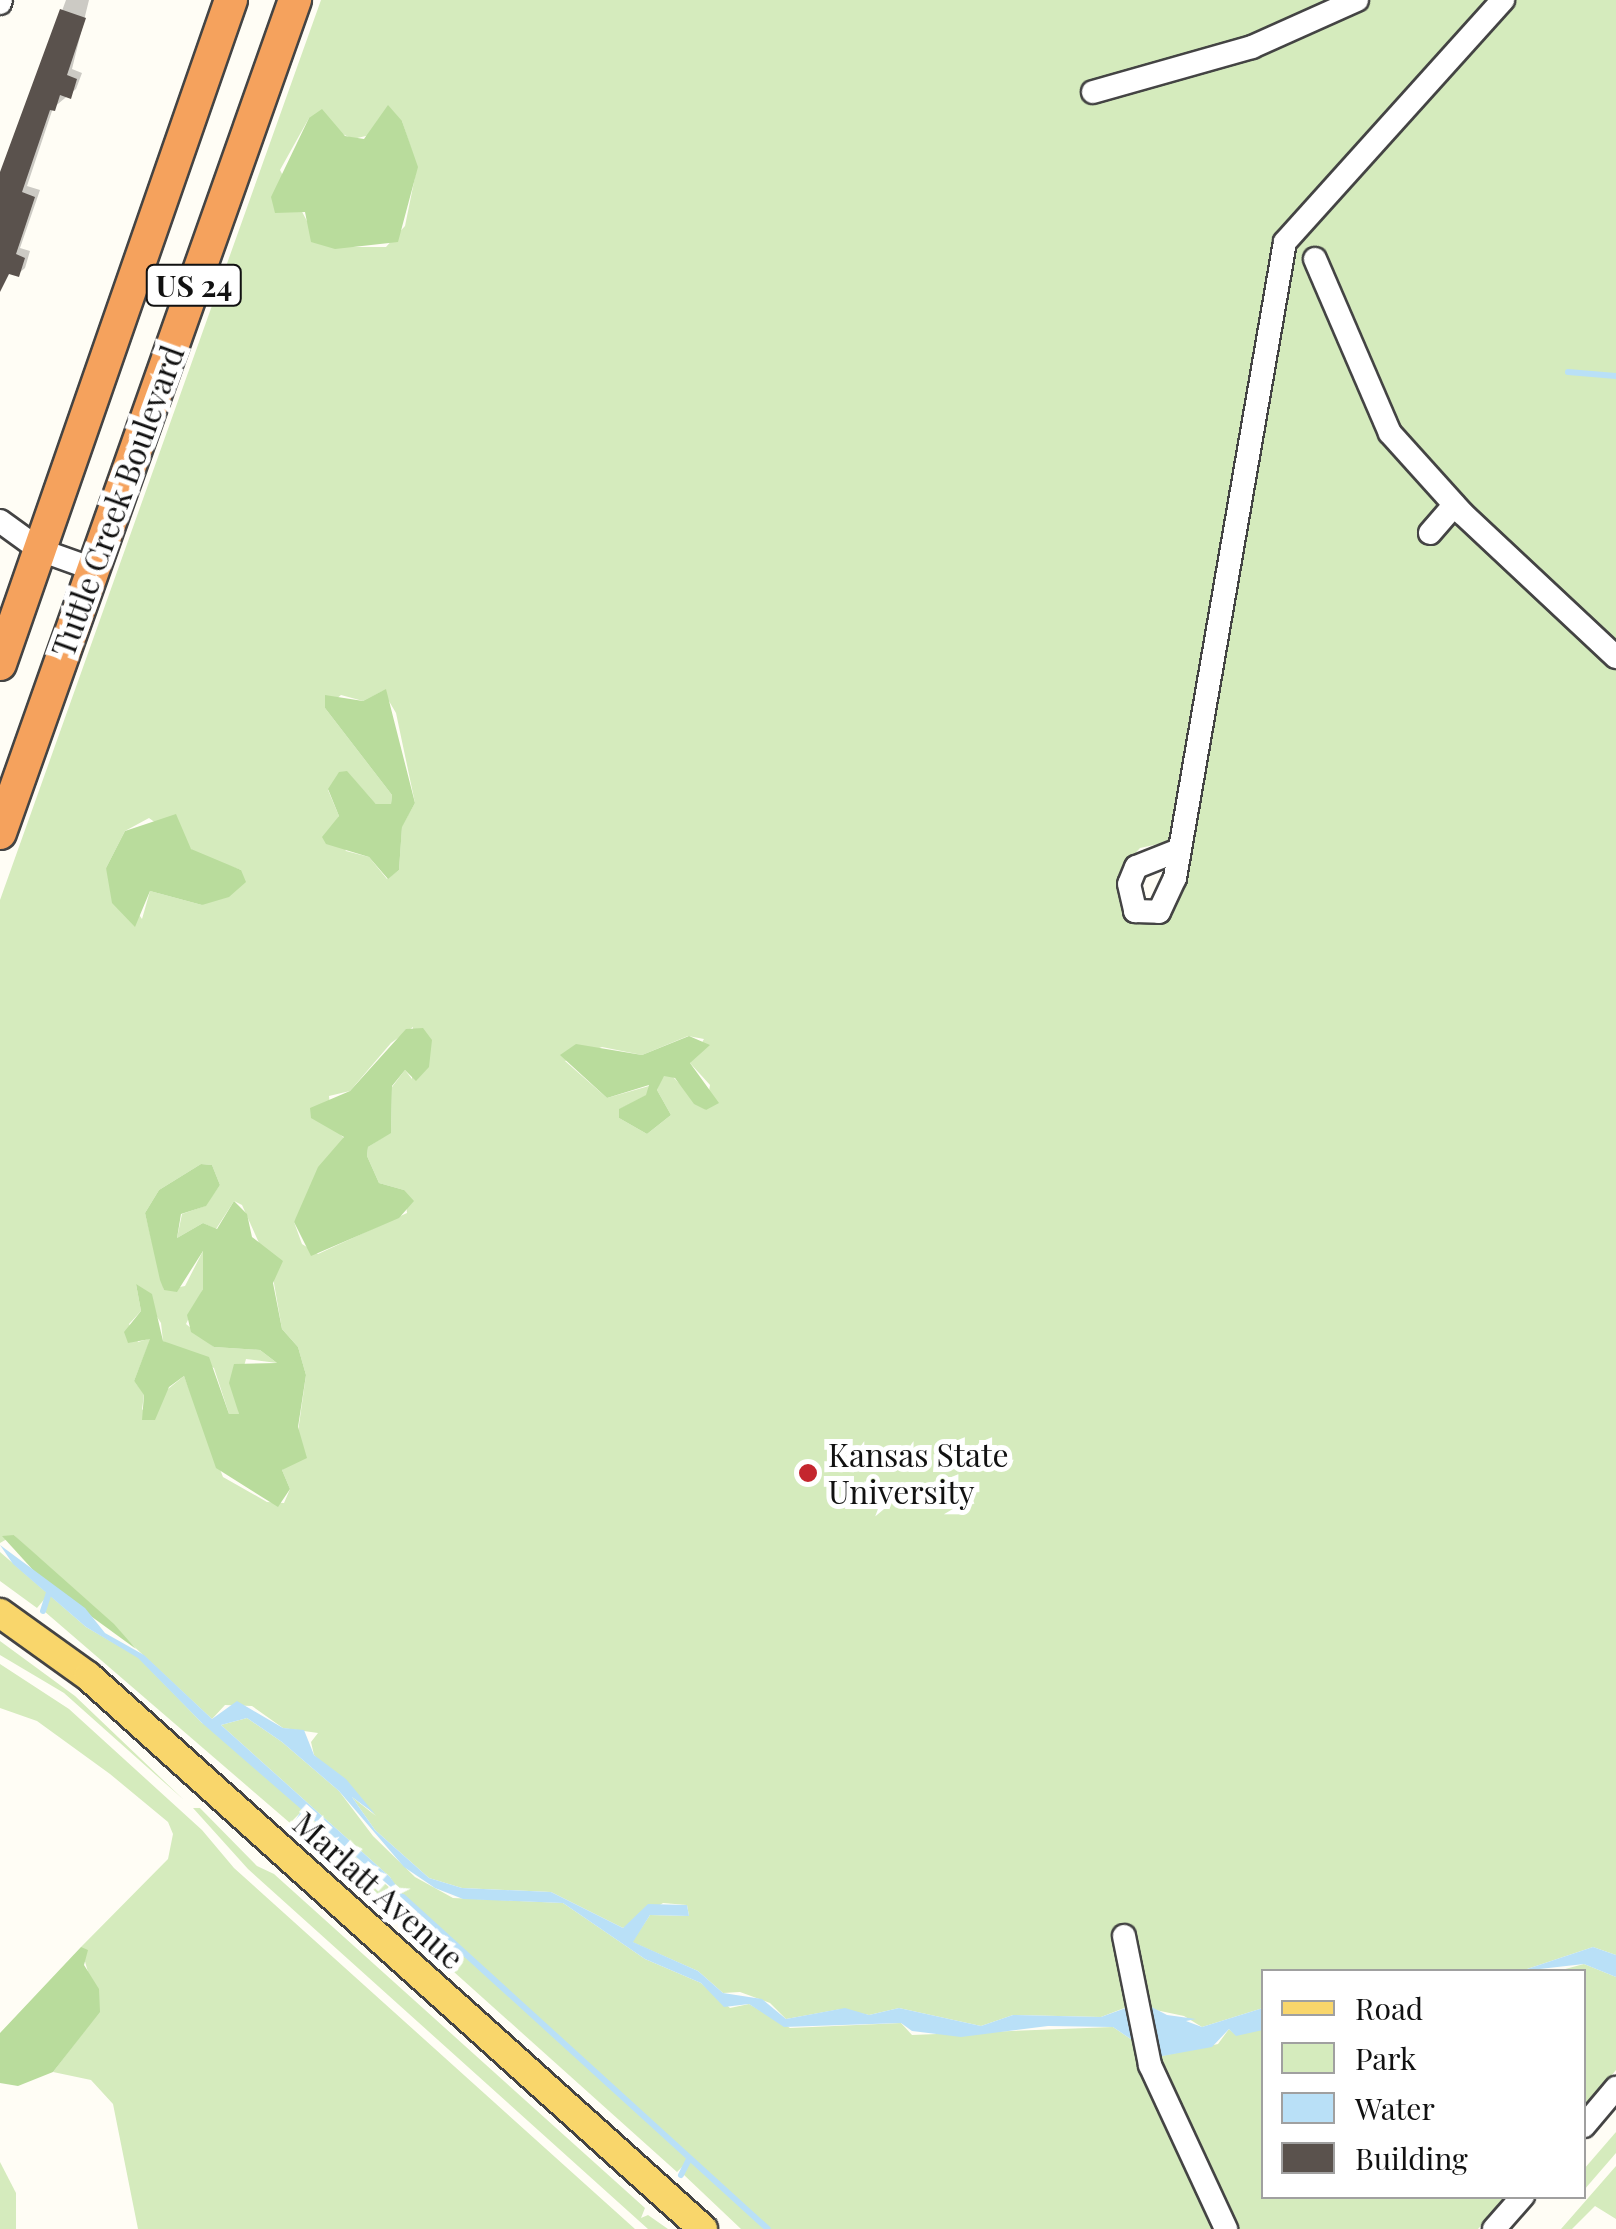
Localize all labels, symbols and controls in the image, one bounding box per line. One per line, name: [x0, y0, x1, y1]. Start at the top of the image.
road number: US 24: [144, 260, 244, 310]
street label: Tuttle Creek Boulevard: [43, 340, 191, 662]
place label: Kansas State University: [828, 1436, 1009, 1511]
marker: Kansas State University: [797, 1462, 819, 1484]
street label: Marlatt Avenue: [285, 1803, 473, 1977]
legend: [1261, 1969, 1586, 2199]
text: Road: [1355, 1988, 1423, 2028]
text: Park: [1355, 2038, 1417, 2078]
text: Water: [1355, 2088, 1435, 2128]
text: Building: [1355, 2138, 1468, 2178]

